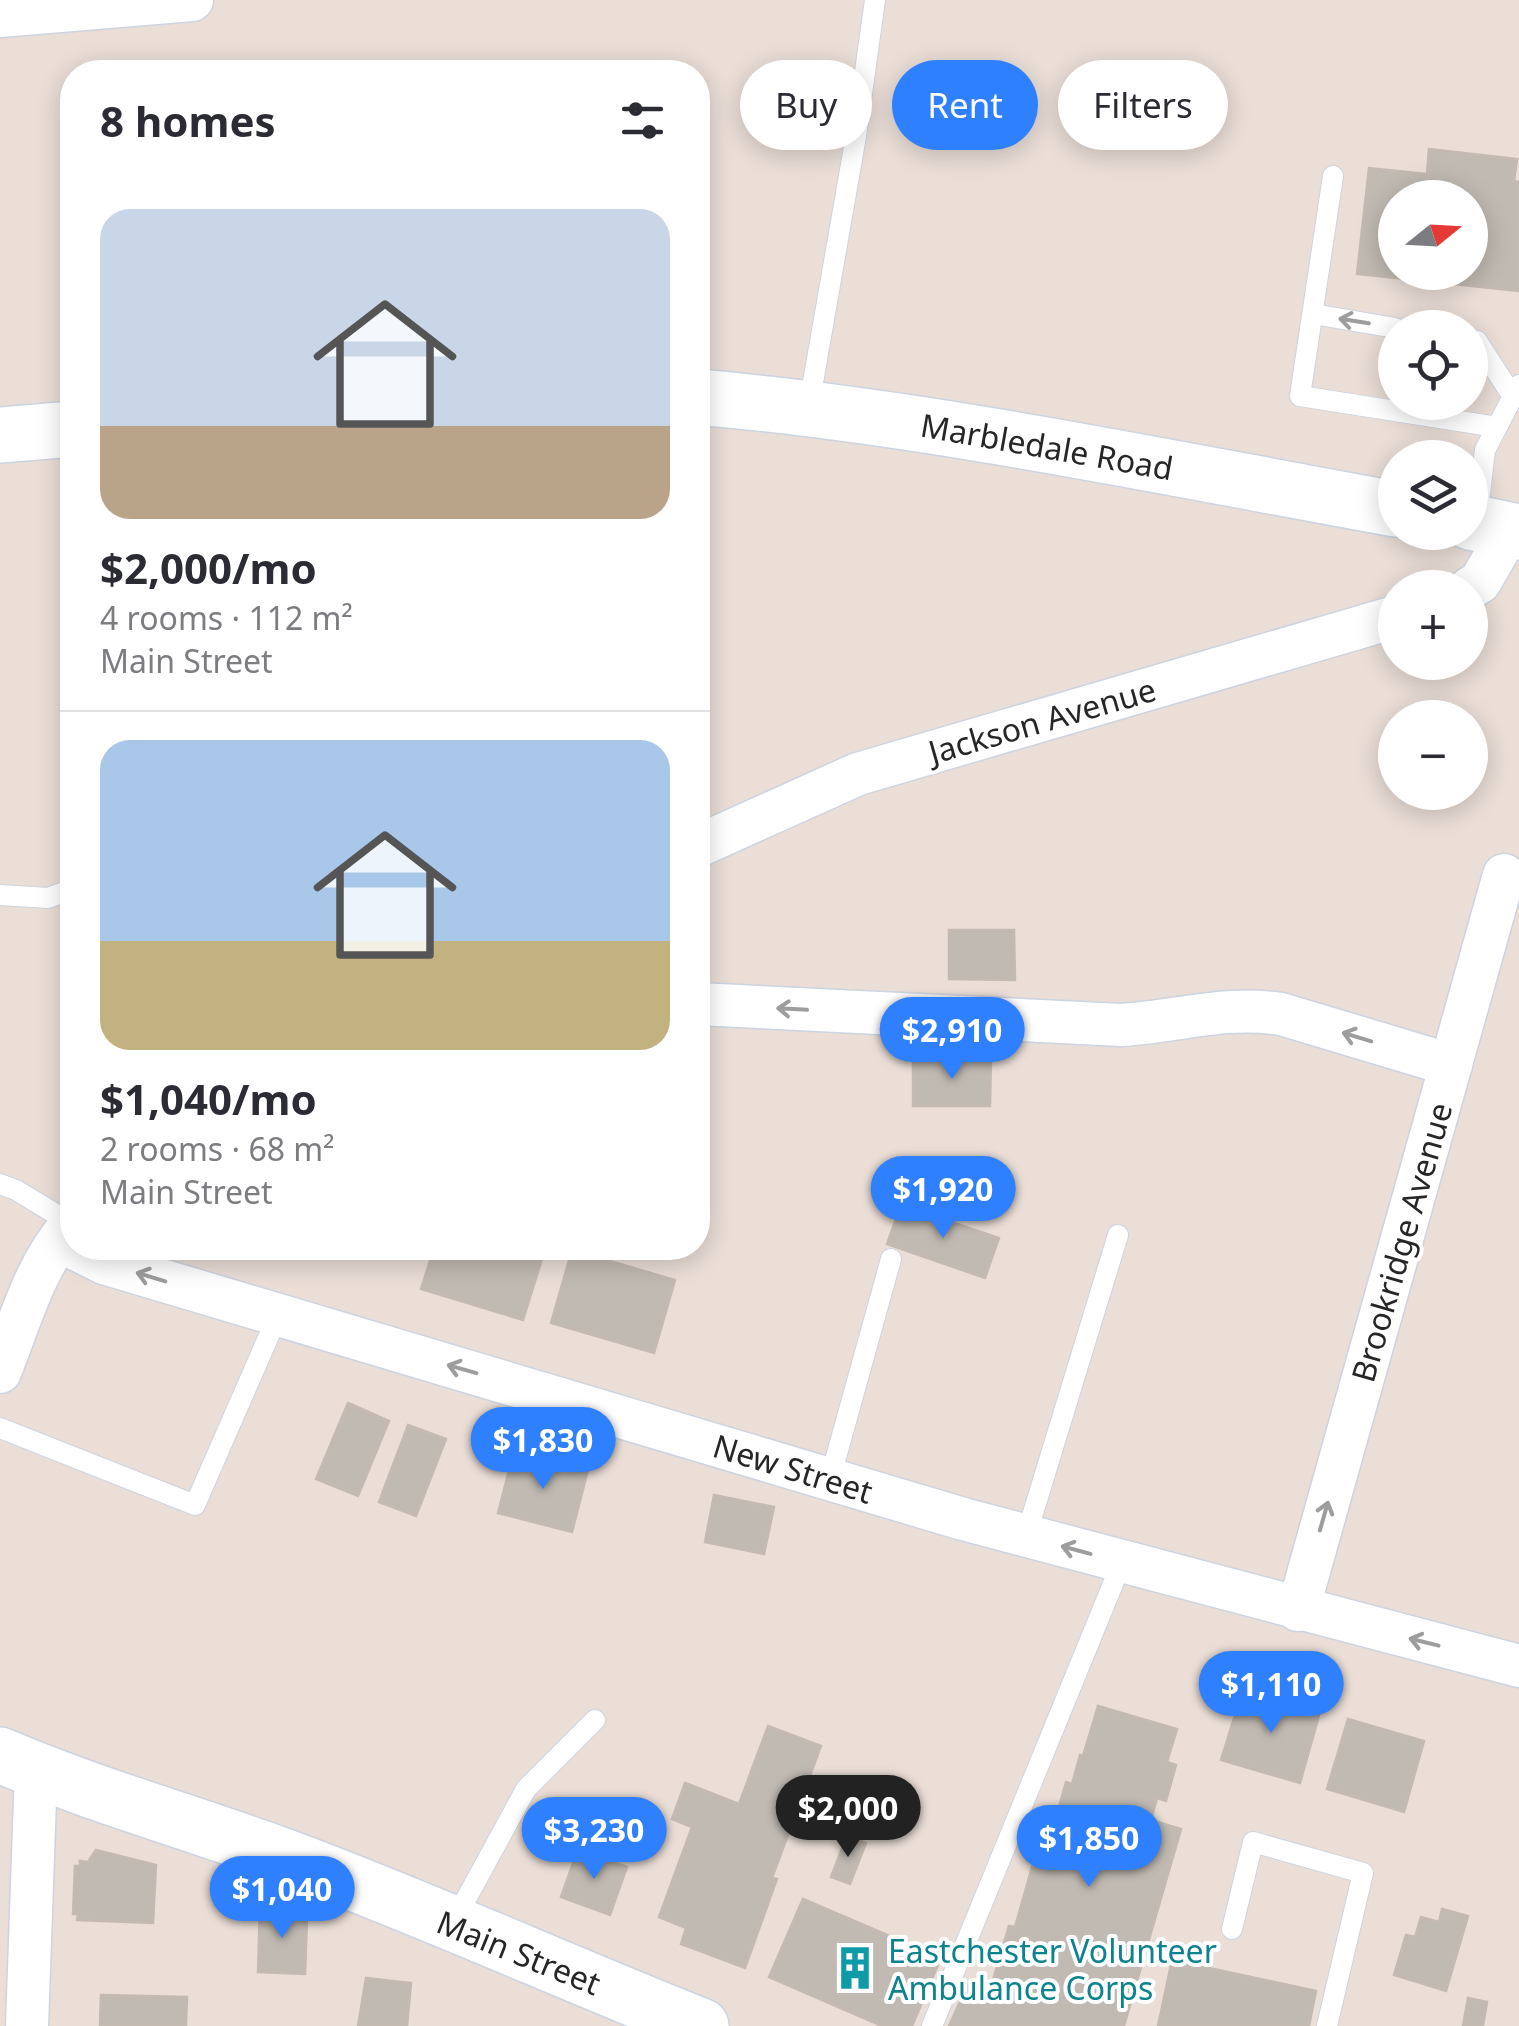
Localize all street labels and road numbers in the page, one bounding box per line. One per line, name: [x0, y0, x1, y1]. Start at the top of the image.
street label: Marbledale Road: [918, 403, 1176, 489]
street label: Jackson Avenue: [921, 667, 1161, 774]
street label: Brookridge Avenue: [1341, 1097, 1461, 1387]
street label: New Street: [708, 1423, 878, 1513]
street label: Main Street: [431, 1900, 607, 2004]

